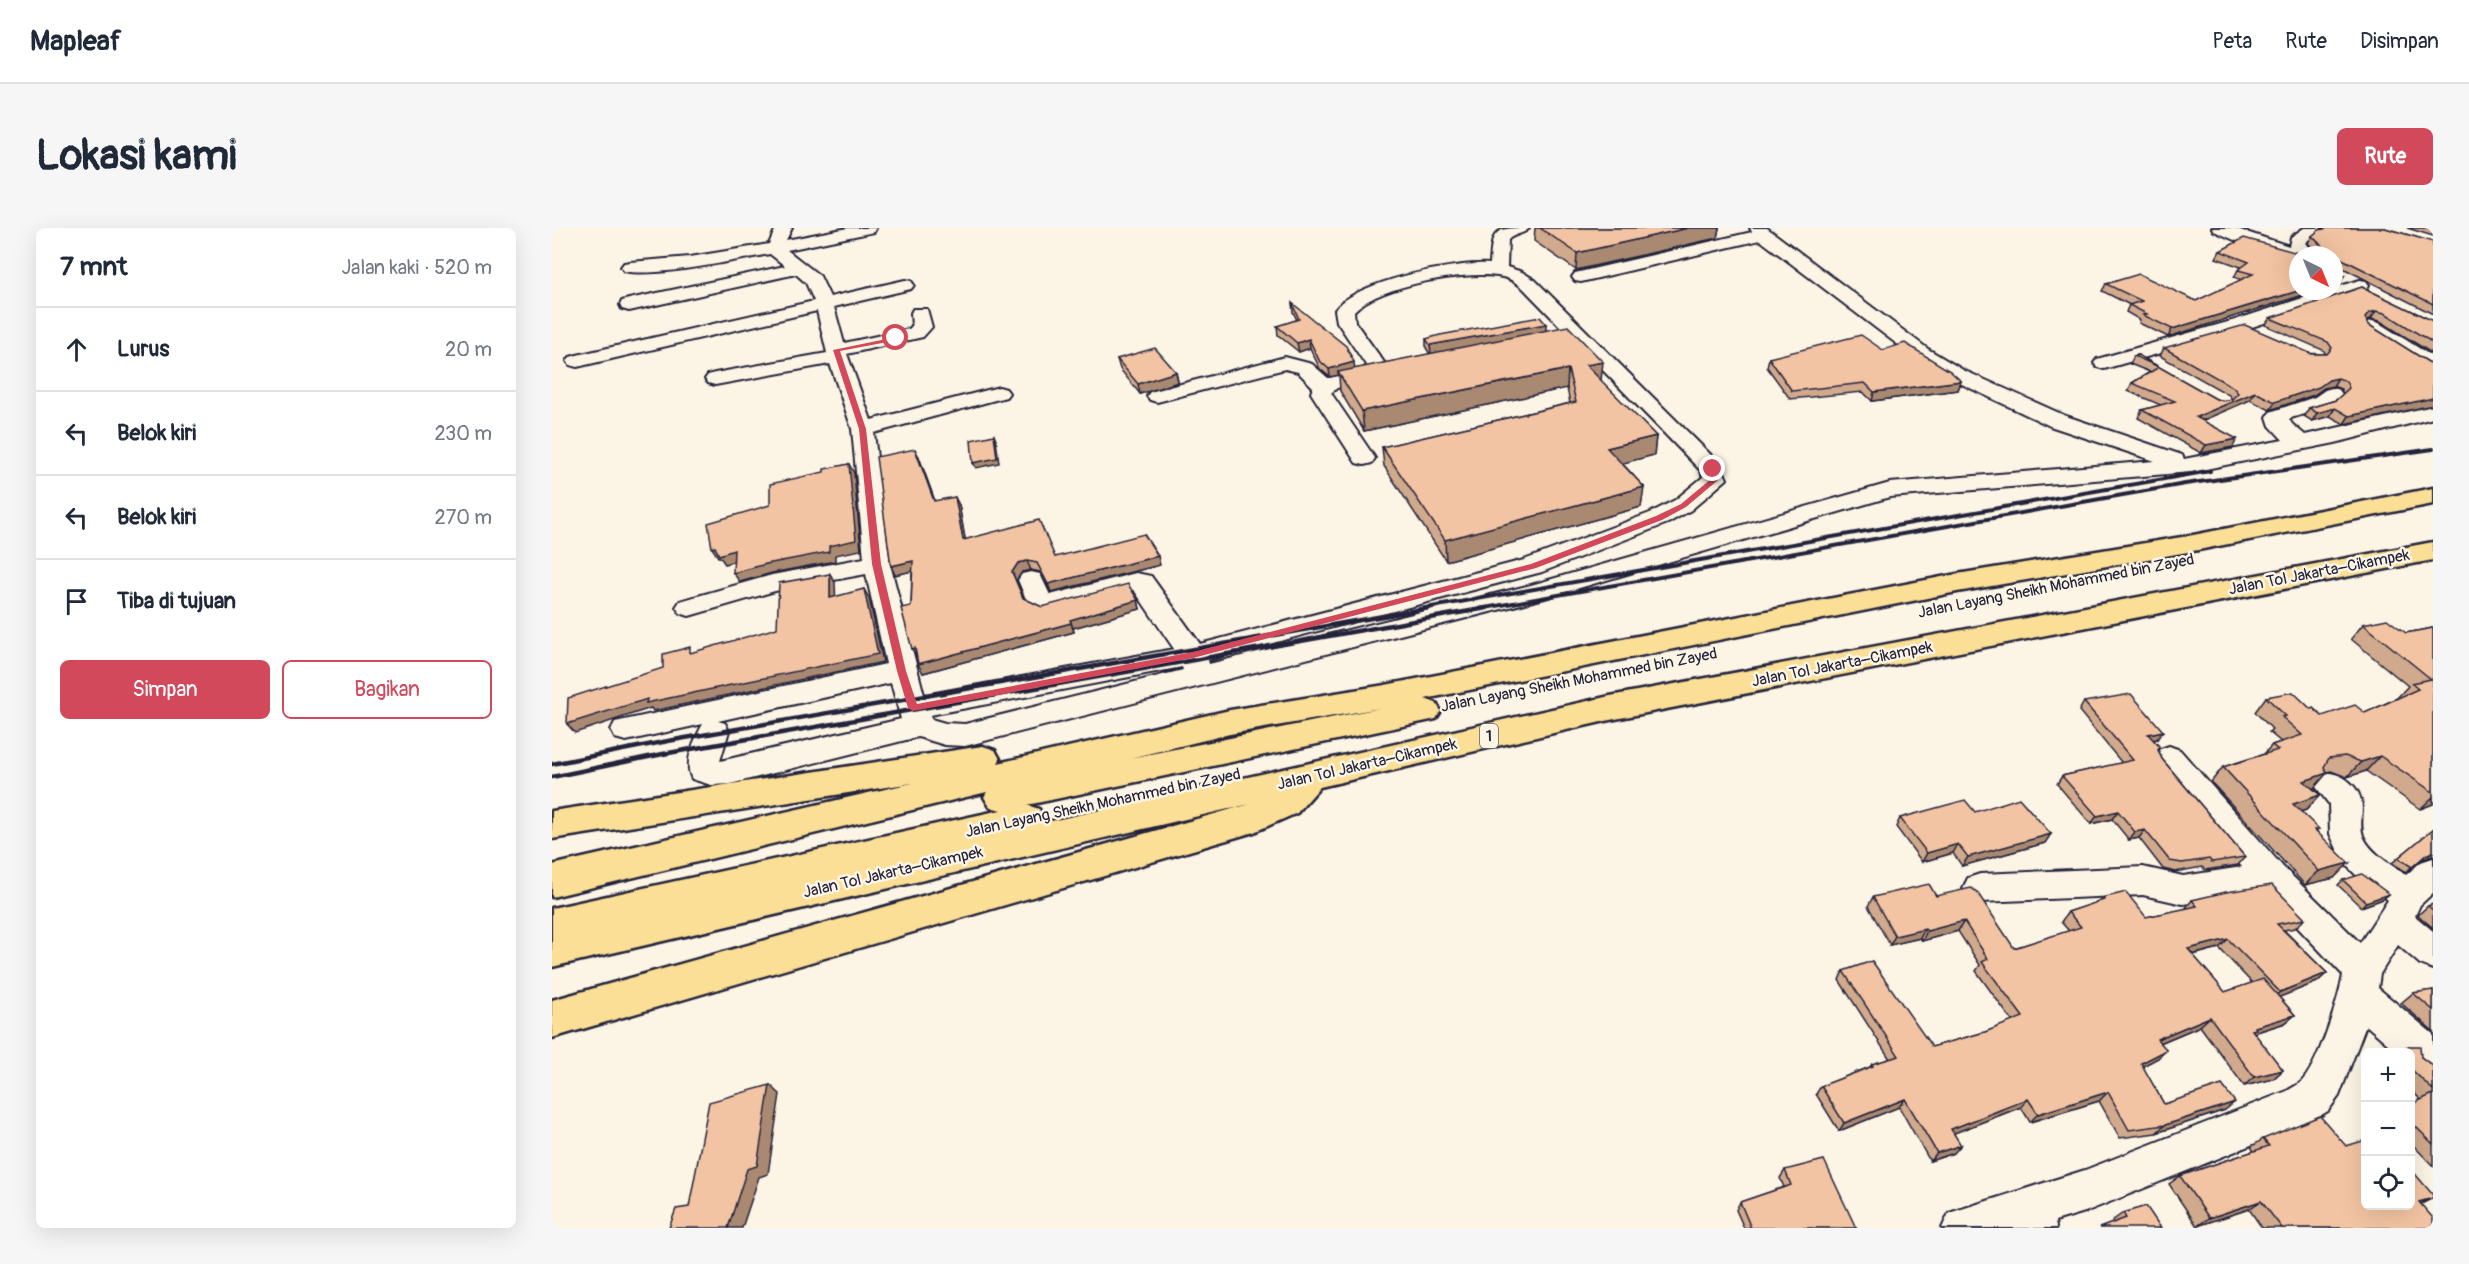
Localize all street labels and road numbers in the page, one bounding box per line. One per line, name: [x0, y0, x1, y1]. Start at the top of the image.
street label: Jalan Tol Jakarta–Cikampek: [2227, 545, 2411, 599]
street label: Jalan Layang Sheikh Mohammed bin Zayed: [1916, 549, 2196, 623]
street label: Jalan Tol Jakarta–Cikampek: [1750, 637, 1934, 691]
street label: Jalan Layang Sheikh Mohammed bin Zayed: [1439, 643, 1719, 717]
road number: 1: [1480, 724, 1498, 748]
street label: Jalan Tol Jakarta–Cikampek: [1275, 734, 1459, 794]
street label: Jalan Layang Sheikh Mohammed bin Zayed: [964, 764, 1242, 842]
street label: Jalan Tol Jakarta–Cikampek: [801, 842, 985, 902]

